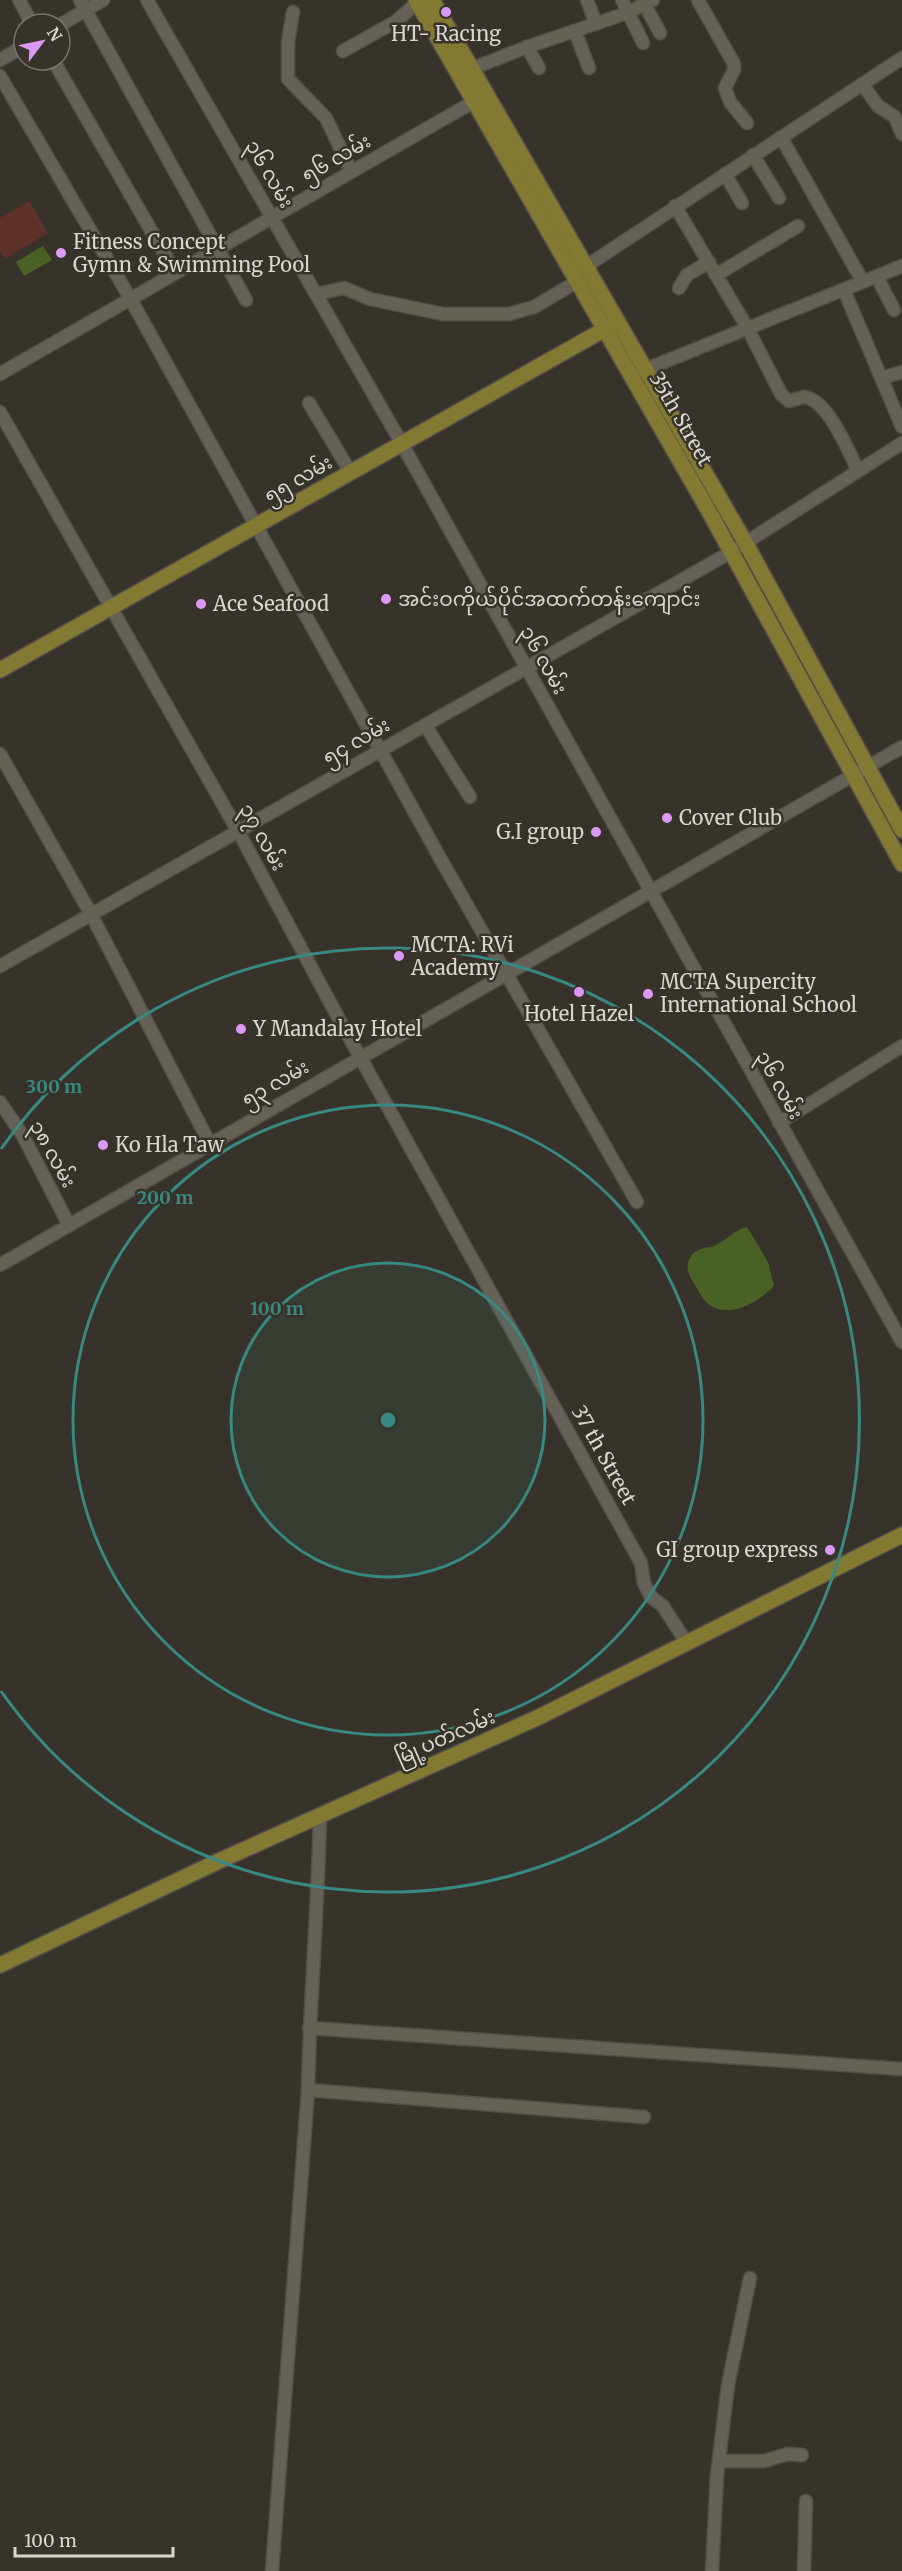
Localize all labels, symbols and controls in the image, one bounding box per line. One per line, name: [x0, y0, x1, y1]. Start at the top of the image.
marker: HT- Racing: [439, 5, 453, 19]
north arrow: [12, 12, 72, 72]
place label: HT- Racing: [391, 21, 501, 46]
text: N: [43, 23, 67, 45]
street label: ၅၆ လမ်း: [296, 127, 377, 191]
street label: ၃၆ လမ်း: [238, 135, 301, 214]
place label: Fitness Concept Gymn & Swimming Pool: [73, 229, 310, 277]
marker: Fitness Concept Gymn & Swimming Pool: [54, 246, 68, 260]
street label: 35th Street: [645, 367, 718, 470]
street label: ၅၅ လမ်း: [259, 448, 338, 512]
place label: အင်းဝကိုယ်ပိုင်အထက်တန်းကျောင်း: [398, 585, 700, 616]
place label: Ace Seafood: [212, 591, 329, 616]
marker: အင်းဝကိုယ်ပိုင်အထက်တန်းကျောင်း: [379, 592, 393, 606]
marker: Ace Seafood: [194, 597, 208, 611]
street label: ၃၆ လမ်း: [512, 621, 574, 700]
street label: ၅၄ လမ်း: [317, 710, 396, 773]
street label: ၃၇ လမ်း: [231, 798, 293, 877]
place label: Cover Club: [679, 805, 782, 830]
marker: Cover Club: [660, 811, 674, 825]
place label: G.I group: [496, 819, 584, 844]
marker: G.I group: [589, 825, 603, 839]
place label: MCTA: RVi Academy: [410, 932, 514, 980]
marker: MCTA: RVi Academy: [392, 949, 406, 963]
place label: MCTA Supercity International School: [660, 969, 857, 1017]
marker: Hotel Hazel: [572, 985, 586, 999]
marker: MCTA Supercity International School: [641, 987, 655, 1001]
place label: Hotel Hazel: [524, 1001, 634, 1026]
place label: Y Mandalay Hotel: [252, 1016, 422, 1041]
marker: Y Mandalay Hotel: [234, 1022, 248, 1036]
street label: ၃၆ လမ်း: [748, 1046, 810, 1125]
street label: ၅၃ လမ်း: [236, 1052, 315, 1115]
text: 300 m: [26, 1075, 82, 1098]
street label: ၃၈ လမ်း: [21, 1115, 83, 1194]
place label: Ko Hla Taw: [115, 1132, 225, 1157]
marker: Ko Hla Taw: [96, 1138, 110, 1152]
text: 200 m: [137, 1186, 193, 1209]
text: 100 m: [250, 1297, 304, 1320]
street label: 37 th Street: [567, 1401, 642, 1509]
centre of rings: [378, 1410, 398, 1430]
place label: GI group express: [656, 1537, 818, 1562]
marker: GI group express: [823, 1543, 837, 1557]
street label: မြို့ပတ်လမ်း: [391, 1703, 500, 1773]
scale bar: [15, 2520, 172, 2558]
text: 100 m: [24, 2529, 77, 2552]

